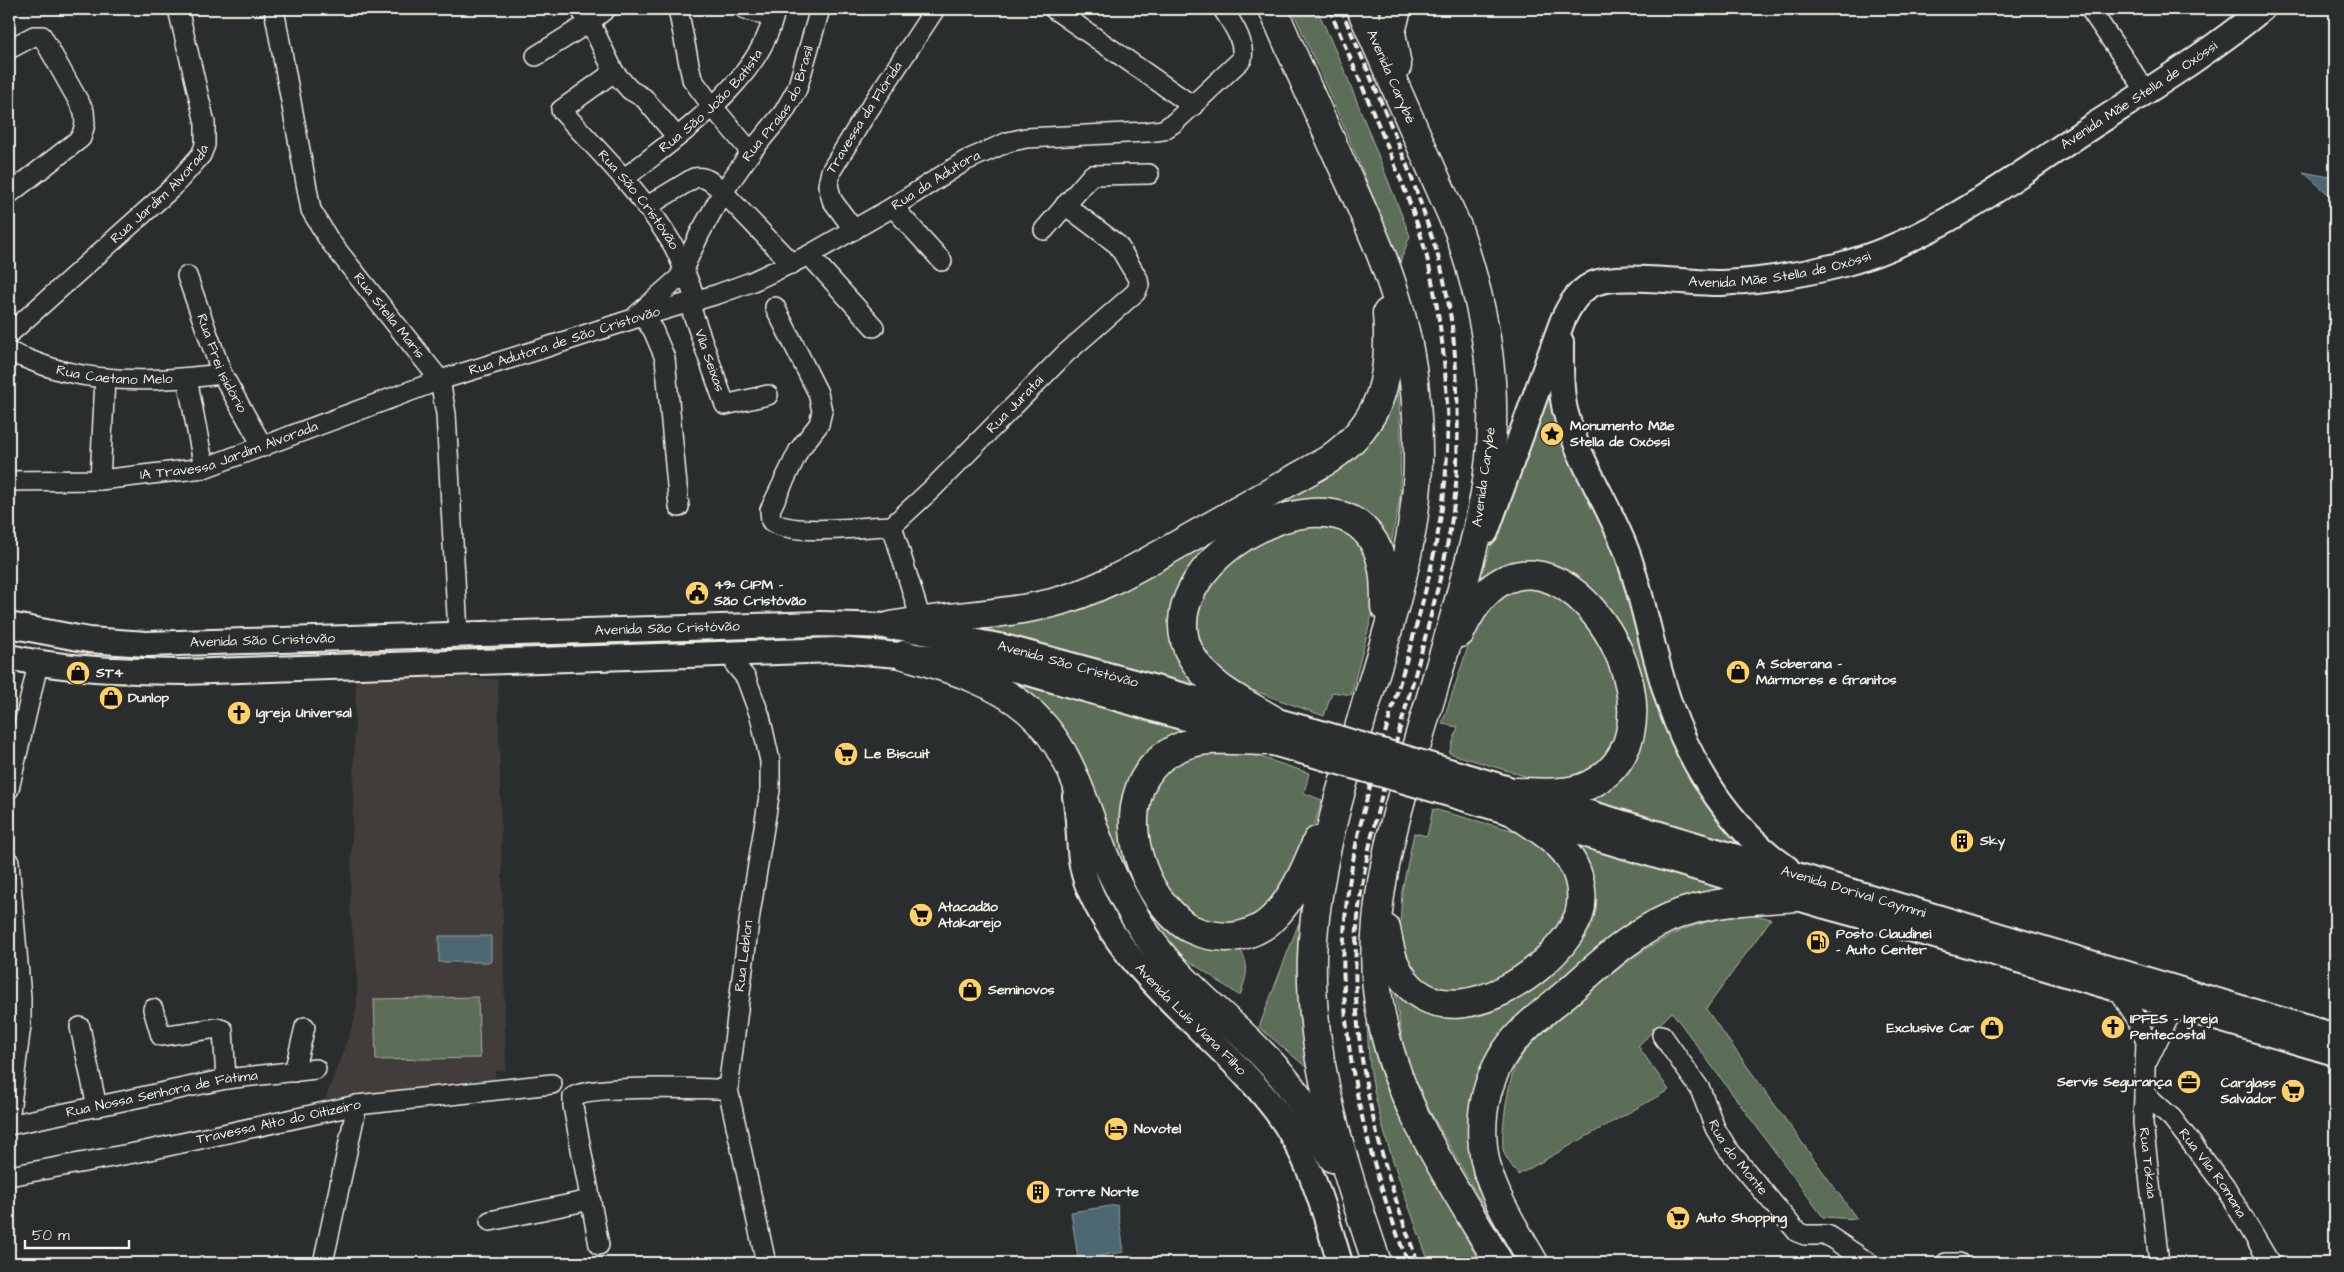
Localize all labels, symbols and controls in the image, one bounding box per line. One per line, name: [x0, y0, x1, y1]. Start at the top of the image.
street label: Avenida Carybé: [1361, 27, 1421, 127]
street label: Avenida Mãe Stella de Oxóssi: [2057, 36, 2222, 155]
street label: Rua Praias do Brasil: [737, 44, 819, 166]
street label: Rua São João Batista: [655, 46, 768, 158]
street label: Travessa da Flórida: [822, 58, 908, 178]
street label: Rua Jardim Alvorada: [106, 142, 214, 248]
street label: Rua São Cristóvão: [593, 145, 684, 254]
street label: Rua da Adutora: [888, 145, 984, 215]
street label: Avenida Mãe Stella de Oxóssi: [1688, 246, 1873, 293]
street label: Rua Stella Maris: [349, 268, 429, 363]
street label: Rua Adutora de São Cristovão: [466, 302, 663, 381]
street label: Rua Frei Isidório: [191, 311, 252, 417]
street label: Vila Seixas: [689, 326, 730, 395]
street label: Rua Caetano Melo: [54, 360, 173, 390]
street label: Rua Juratai: [982, 371, 1048, 438]
street label: 1A Travessa Jardim Alvorada: [139, 416, 321, 485]
place label: Monumento Mãe Stella de Oxóssi: [1569, 416, 1675, 452]
place icon: Monumento Mãe Stella de Oxóssi: [1539, 421, 1565, 447]
street label: Avenida Carybé: [1467, 425, 1501, 528]
place label: 49ª CIPM - São Cristóvão: [713, 575, 806, 611]
public building icon: 49ª CIPM - São Cristóvão: [684, 580, 710, 606]
street label: Avenida São Cristóvão: [594, 616, 740, 641]
street label: Avenida São Cristóvão: [190, 628, 335, 653]
street label: Avenida São Cristóvão: [996, 636, 1141, 693]
place label: A Soberana - Mármores e Granitos: [1756, 654, 1897, 690]
shop icon: A Soberana - Mármores e Granitos: [1725, 659, 1751, 685]
shop icon: ST4: [65, 660, 91, 686]
place label: ST4: [95, 663, 124, 683]
shop icon: Dunlop: [98, 685, 124, 711]
place label: Dunlop: [128, 688, 169, 708]
church icon: Igreja Universal: [226, 700, 252, 726]
place label: Igreja Universal: [256, 703, 353, 724]
supermarket icon: Le Biscuit: [833, 741, 859, 767]
place label: Le Biscuit: [864, 744, 930, 764]
building icon: Sky: [1949, 828, 1975, 854]
place label: Sky: [1979, 831, 2006, 851]
street label: Avenida Dorival Caymmi: [1778, 861, 1928, 923]
place label: Atacadão Atakarejo: [938, 897, 1001, 933]
supermarket icon: Atacadão Atakarejo: [908, 902, 934, 928]
street label: Rua Leblon: [730, 919, 758, 993]
place label: Posto Claudinei - Auto Center: [1836, 924, 1932, 960]
fuel station icon: Posto Claudinei - Auto Center: [1805, 929, 1831, 955]
street label: Avenida Luís Viana Filho: [1130, 959, 1251, 1080]
shop icon: Seminovos: [957, 977, 983, 1003]
place label: Seminovos: [987, 980, 1055, 1000]
place label: IPFES - Igreja Pentecostal: [2130, 1009, 2219, 1045]
church icon: IPFES - Igreja Pentecostal: [2100, 1014, 2126, 1040]
shop icon: Exclusive Car: [1979, 1015, 2005, 1041]
place label: Exclusive Car: [1887, 1018, 1974, 1038]
street label: Rua Nossa Senhora de Fàtima: [64, 1066, 259, 1123]
office icon: Servis Segurança: [2176, 1069, 2202, 1095]
place label: Servis Segurança: [2056, 1072, 2173, 1093]
place label: Carglass Salvador: [2220, 1073, 2276, 1109]
supermarket icon: Carglass Salvador: [2280, 1078, 2306, 1104]
street label: Travessa Alto do Oitizeiro: [195, 1094, 363, 1150]
hotel icon: Novotel: [1103, 1116, 1129, 1142]
street label: Rua do Monte: [1703, 1117, 1773, 1200]
place label: Novotel: [1134, 1119, 1182, 1139]
street label: Rua Vila Romana: [2174, 1124, 2251, 1222]
street label: Rua Tokaia: [2134, 1126, 2162, 1200]
building icon: Torre Norte: [1025, 1179, 1051, 1205]
place label: Torre Norte: [1055, 1182, 1139, 1202]
supermarket icon: Auto Shopping: [1665, 1205, 1691, 1231]
place label: Auto Shopping: [1696, 1208, 1788, 1229]
scale bar: [25, 1217, 129, 1249]
text: 50 m: [32, 1225, 70, 1246]

